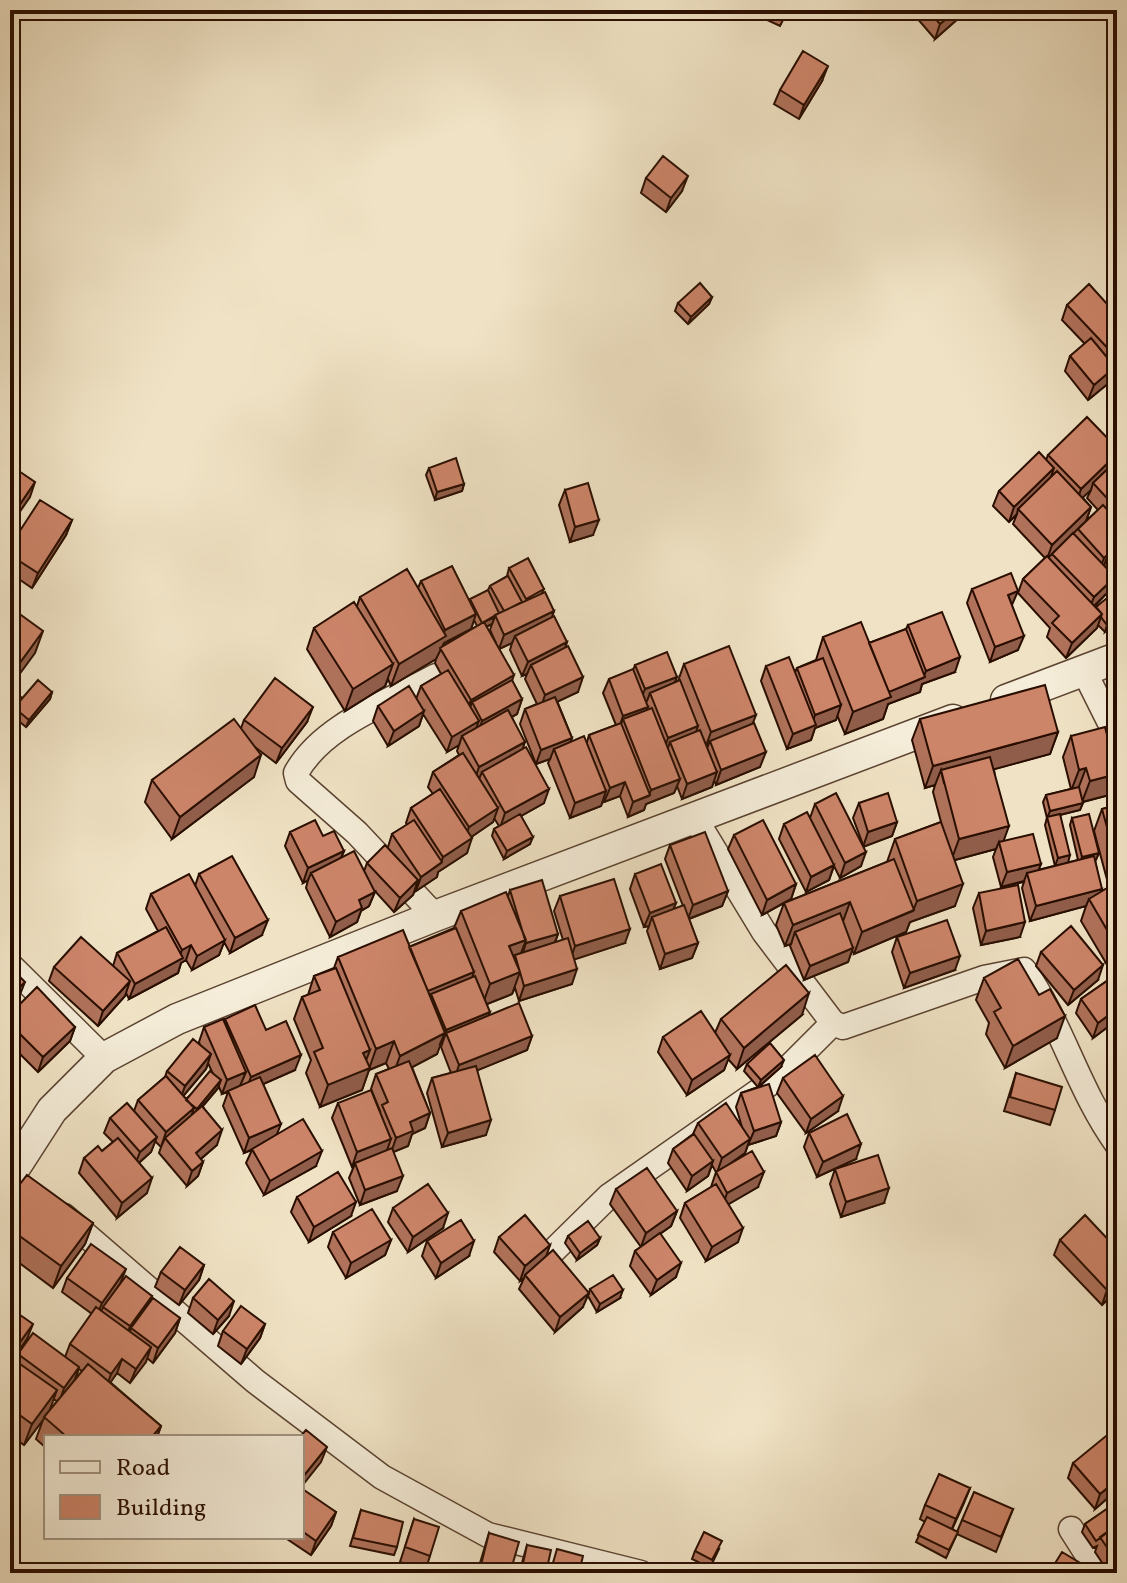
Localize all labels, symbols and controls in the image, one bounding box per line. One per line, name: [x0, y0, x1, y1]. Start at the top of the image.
legend: [44, 1435, 304, 1539]
text: Road: [116, 1452, 170, 1486]
text: Building: [116, 1492, 206, 1526]

